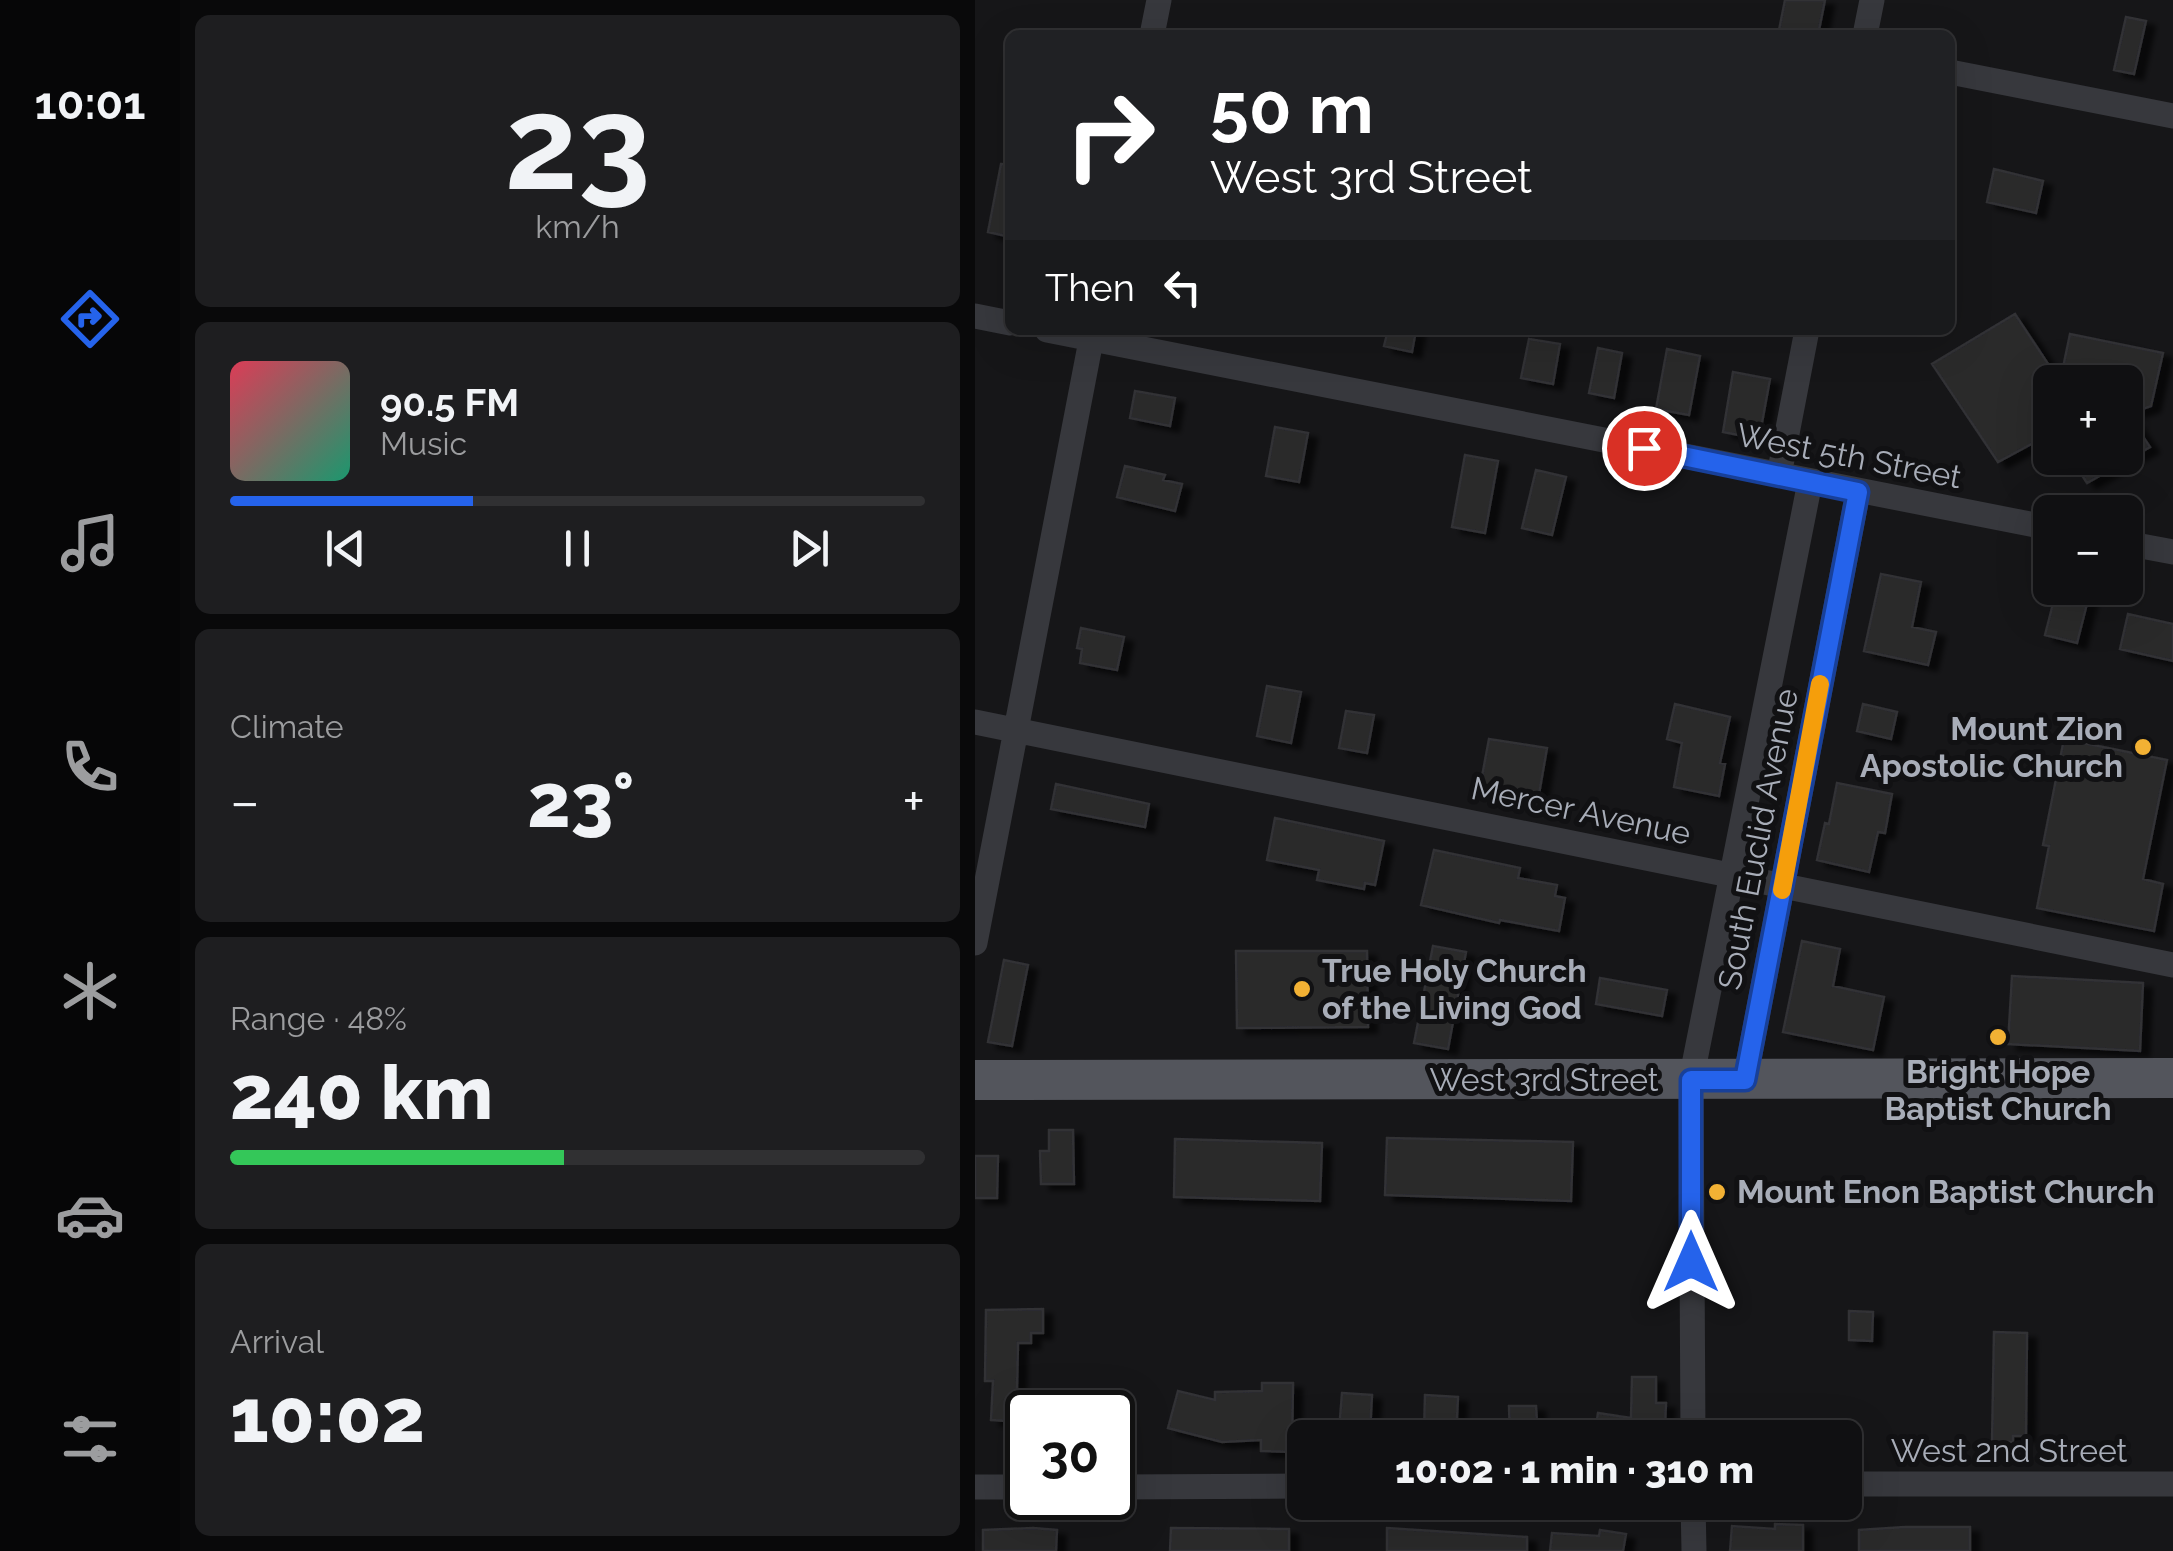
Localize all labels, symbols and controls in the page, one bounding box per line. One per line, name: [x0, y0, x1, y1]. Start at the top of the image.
text: 23: [505, 67, 650, 219]
text: 50 m: [1210, 67, 1374, 149]
icon: right: [1045, 70, 1175, 200]
text: 10:01: [35, 77, 145, 130]
text: West 3rd Street: [1210, 151, 1532, 204]
text: km/h: [535, 208, 620, 245]
icon: left: [1155, 260, 1210, 315]
text: Then: [1045, 265, 1135, 310]
icon: directions: [55, 284, 125, 354]
map controls: [2033, 365, 2143, 605]
button: +: [2033, 365, 2143, 475]
text: 90.5 FM: [380, 380, 519, 425]
pin: [1602, 406, 1687, 491]
street label: West 5th Street: [1734, 416, 1965, 495]
icon: arrive: [1617, 421, 1672, 476]
text: Music: [380, 425, 467, 462]
button: −: [2033, 495, 2143, 605]
icon: music: [55, 508, 125, 578]
icon: previous: [318, 521, 373, 576]
icon: pause: [550, 521, 605, 576]
icon: next: [782, 521, 837, 576]
street label: South Euclid Avenue: [1710, 685, 1805, 992]
text: Climate: [230, 708, 344, 745]
place label: Mount Zion Apostolic Church: [1860, 710, 2123, 784]
icon: phone: [55, 732, 125, 802]
marker: Mount Zion Apostolic Church: [2132, 736, 2154, 758]
text: 23°: [527, 756, 634, 845]
text: −: [230, 769, 260, 834]
text: +: [902, 769, 925, 834]
street label: Mercer Avenue: [1468, 769, 1694, 852]
place label: True Holy Church of the Living God: [1322, 952, 1587, 1026]
icon: climate: [55, 956, 125, 1026]
marker: True Holy Church of the Living God: [1291, 978, 1313, 1000]
text: Range · 48%: [230, 1000, 407, 1037]
marker: Bright Hope Baptist Church: [1987, 1026, 2009, 1048]
text: 240 km: [230, 1048, 493, 1137]
place label: Bright Hope Baptist Church: [1885, 1053, 2111, 1127]
street label: West 3rd Street: [1429, 1061, 1659, 1098]
place label: Mount Enon Baptist Church: [1737, 1173, 2155, 1210]
icon: car: [55, 1180, 125, 1250]
marker: Mount Enon Baptist Church: [1706, 1181, 1728, 1203]
position arrow: [1639, 1210, 1743, 1314]
text: Arrival: [230, 1323, 324, 1360]
text: 10:02: [230, 1371, 425, 1460]
speed limit sign: 30: [1005, 1390, 1135, 1520]
icon: filters: [55, 1404, 125, 1474]
street label: West 2nd Street: [1891, 1432, 2128, 1469]
text: 10:02 · 1 min · 310 m: [1395, 1447, 1754, 1492]

